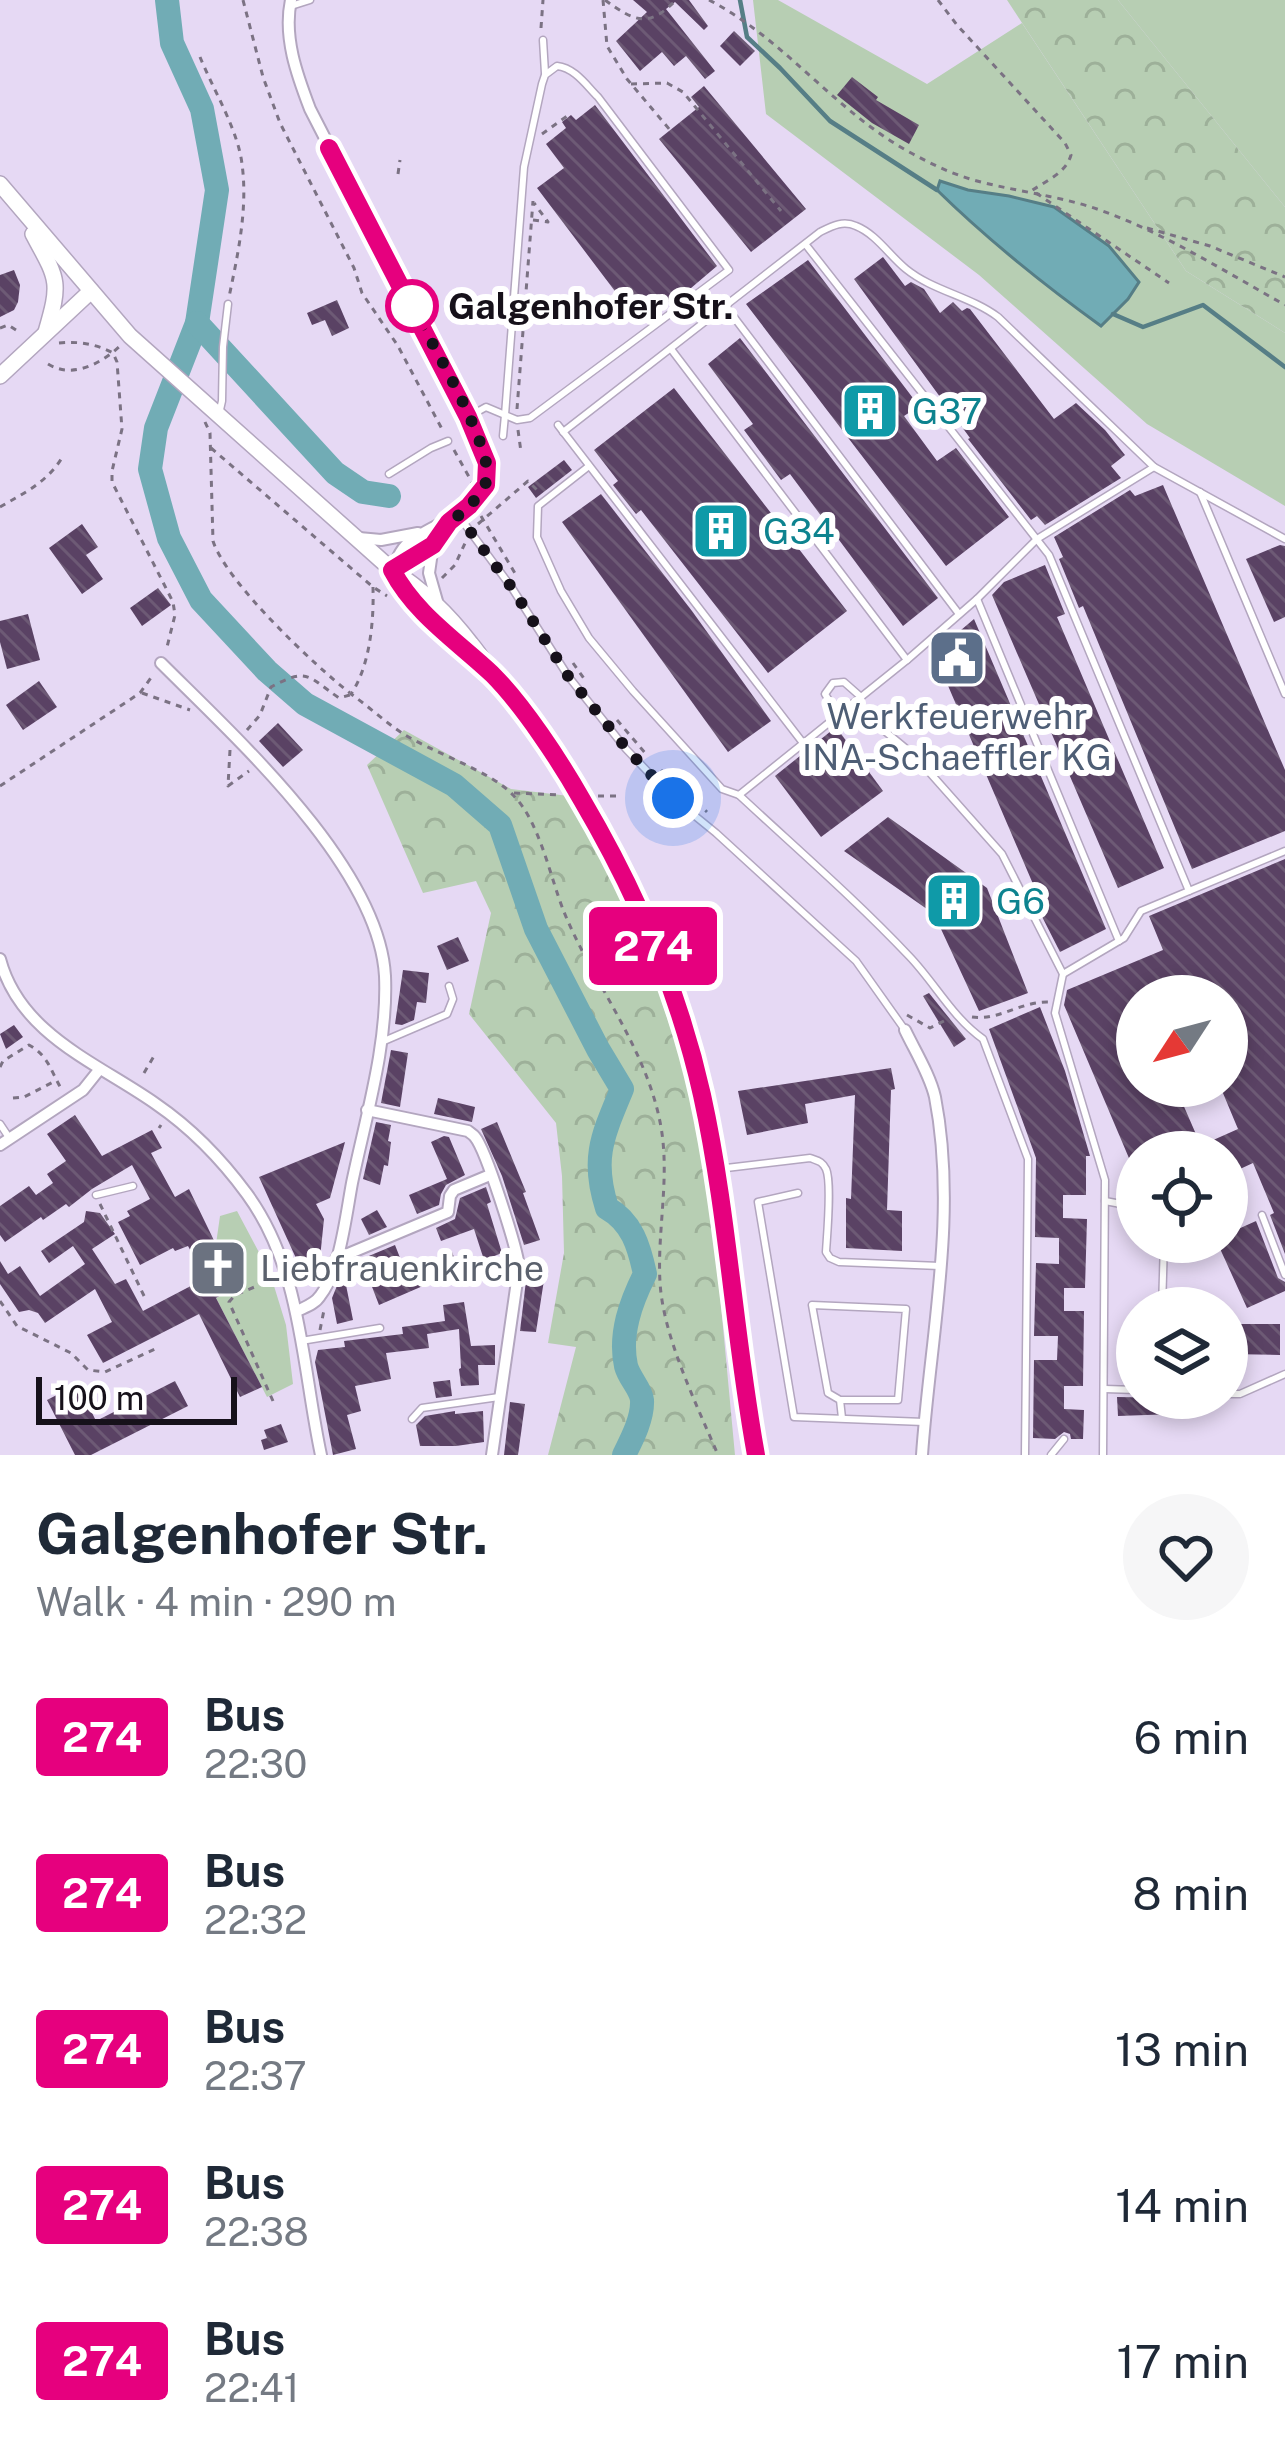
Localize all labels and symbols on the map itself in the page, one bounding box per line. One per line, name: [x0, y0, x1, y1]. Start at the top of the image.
marker: Galgenhofer Str.: [387, 281, 437, 331]
place label: Galgenhofer Str.: [448, 285, 734, 327]
building icon: G37: [839, 380, 901, 442]
place label: G37: [912, 390, 982, 432]
building icon: G34: [690, 500, 752, 562]
place label: G34: [763, 510, 835, 552]
public building icon: Werkfeuerwehr INA-Schaeffler KG: [926, 627, 988, 689]
place label: Werkfeuerwehr INA-Schaeffler KG: [802, 695, 1112, 778]
your location: [643, 768, 703, 828]
building icon: G6: [923, 870, 985, 932]
place label: G6: [996, 880, 1045, 922]
line badge: 274: [584, 907, 722, 985]
north arrow: [1116, 975, 1248, 1107]
church icon: Liebfrauenkirche: [187, 1237, 249, 1299]
place label: Liebfrauenkirche: [260, 1247, 544, 1289]
scale bar: [36, 1371, 237, 1424]

